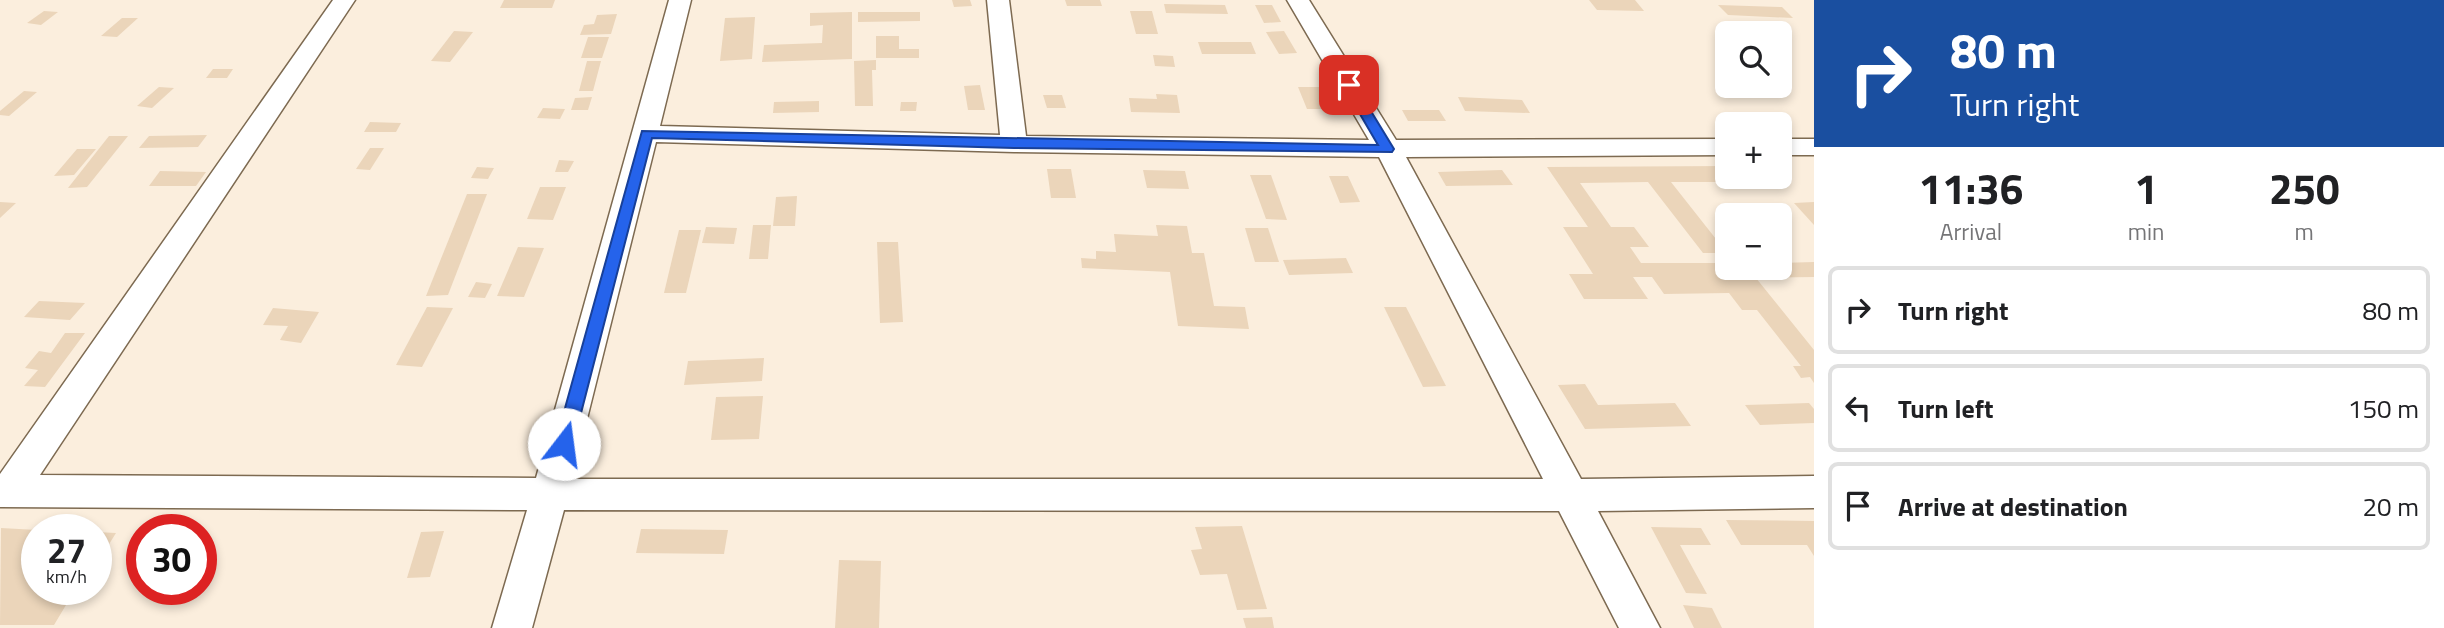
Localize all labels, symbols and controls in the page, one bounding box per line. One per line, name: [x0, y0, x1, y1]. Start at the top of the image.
text: 80 m: [1950, 12, 2057, 87]
map controls: [1715, 21, 1792, 280]
button: search: [1715, 21, 1792, 98]
icon: right: [1835, 28, 1926, 119]
pin: [1319, 55, 1379, 115]
icon: arrive: [1330, 66, 1368, 104]
text: Turn right: [1950, 80, 2079, 128]
button: +: [1715, 112, 1792, 189]
text: 11:36: [1918, 156, 2023, 220]
text: 1: [2134, 156, 2158, 220]
text: 250: [2269, 156, 2339, 220]
button: −: [1715, 203, 1792, 280]
text: Arrival: [1940, 214, 2002, 249]
text: min: [2128, 214, 2164, 249]
text: m: [2295, 214, 2314, 249]
icon: right: [1839, 291, 1877, 329]
text: Turn right: [1898, 291, 2009, 330]
text: 80 m: [2362, 291, 2419, 330]
icon: left: [1839, 389, 1877, 427]
text: Turn left: [1898, 389, 1993, 428]
text: 150 m: [2348, 389, 2419, 428]
position arrow: [527, 407, 601, 481]
icon: arrive: [1839, 487, 1877, 525]
text: Arrive at destination: [1898, 487, 2128, 526]
text: 20 m: [2362, 487, 2419, 526]
speed limit sign: 30: [126, 514, 217, 605]
text: 27: [47, 523, 86, 577]
text: km/h: [46, 563, 87, 590]

